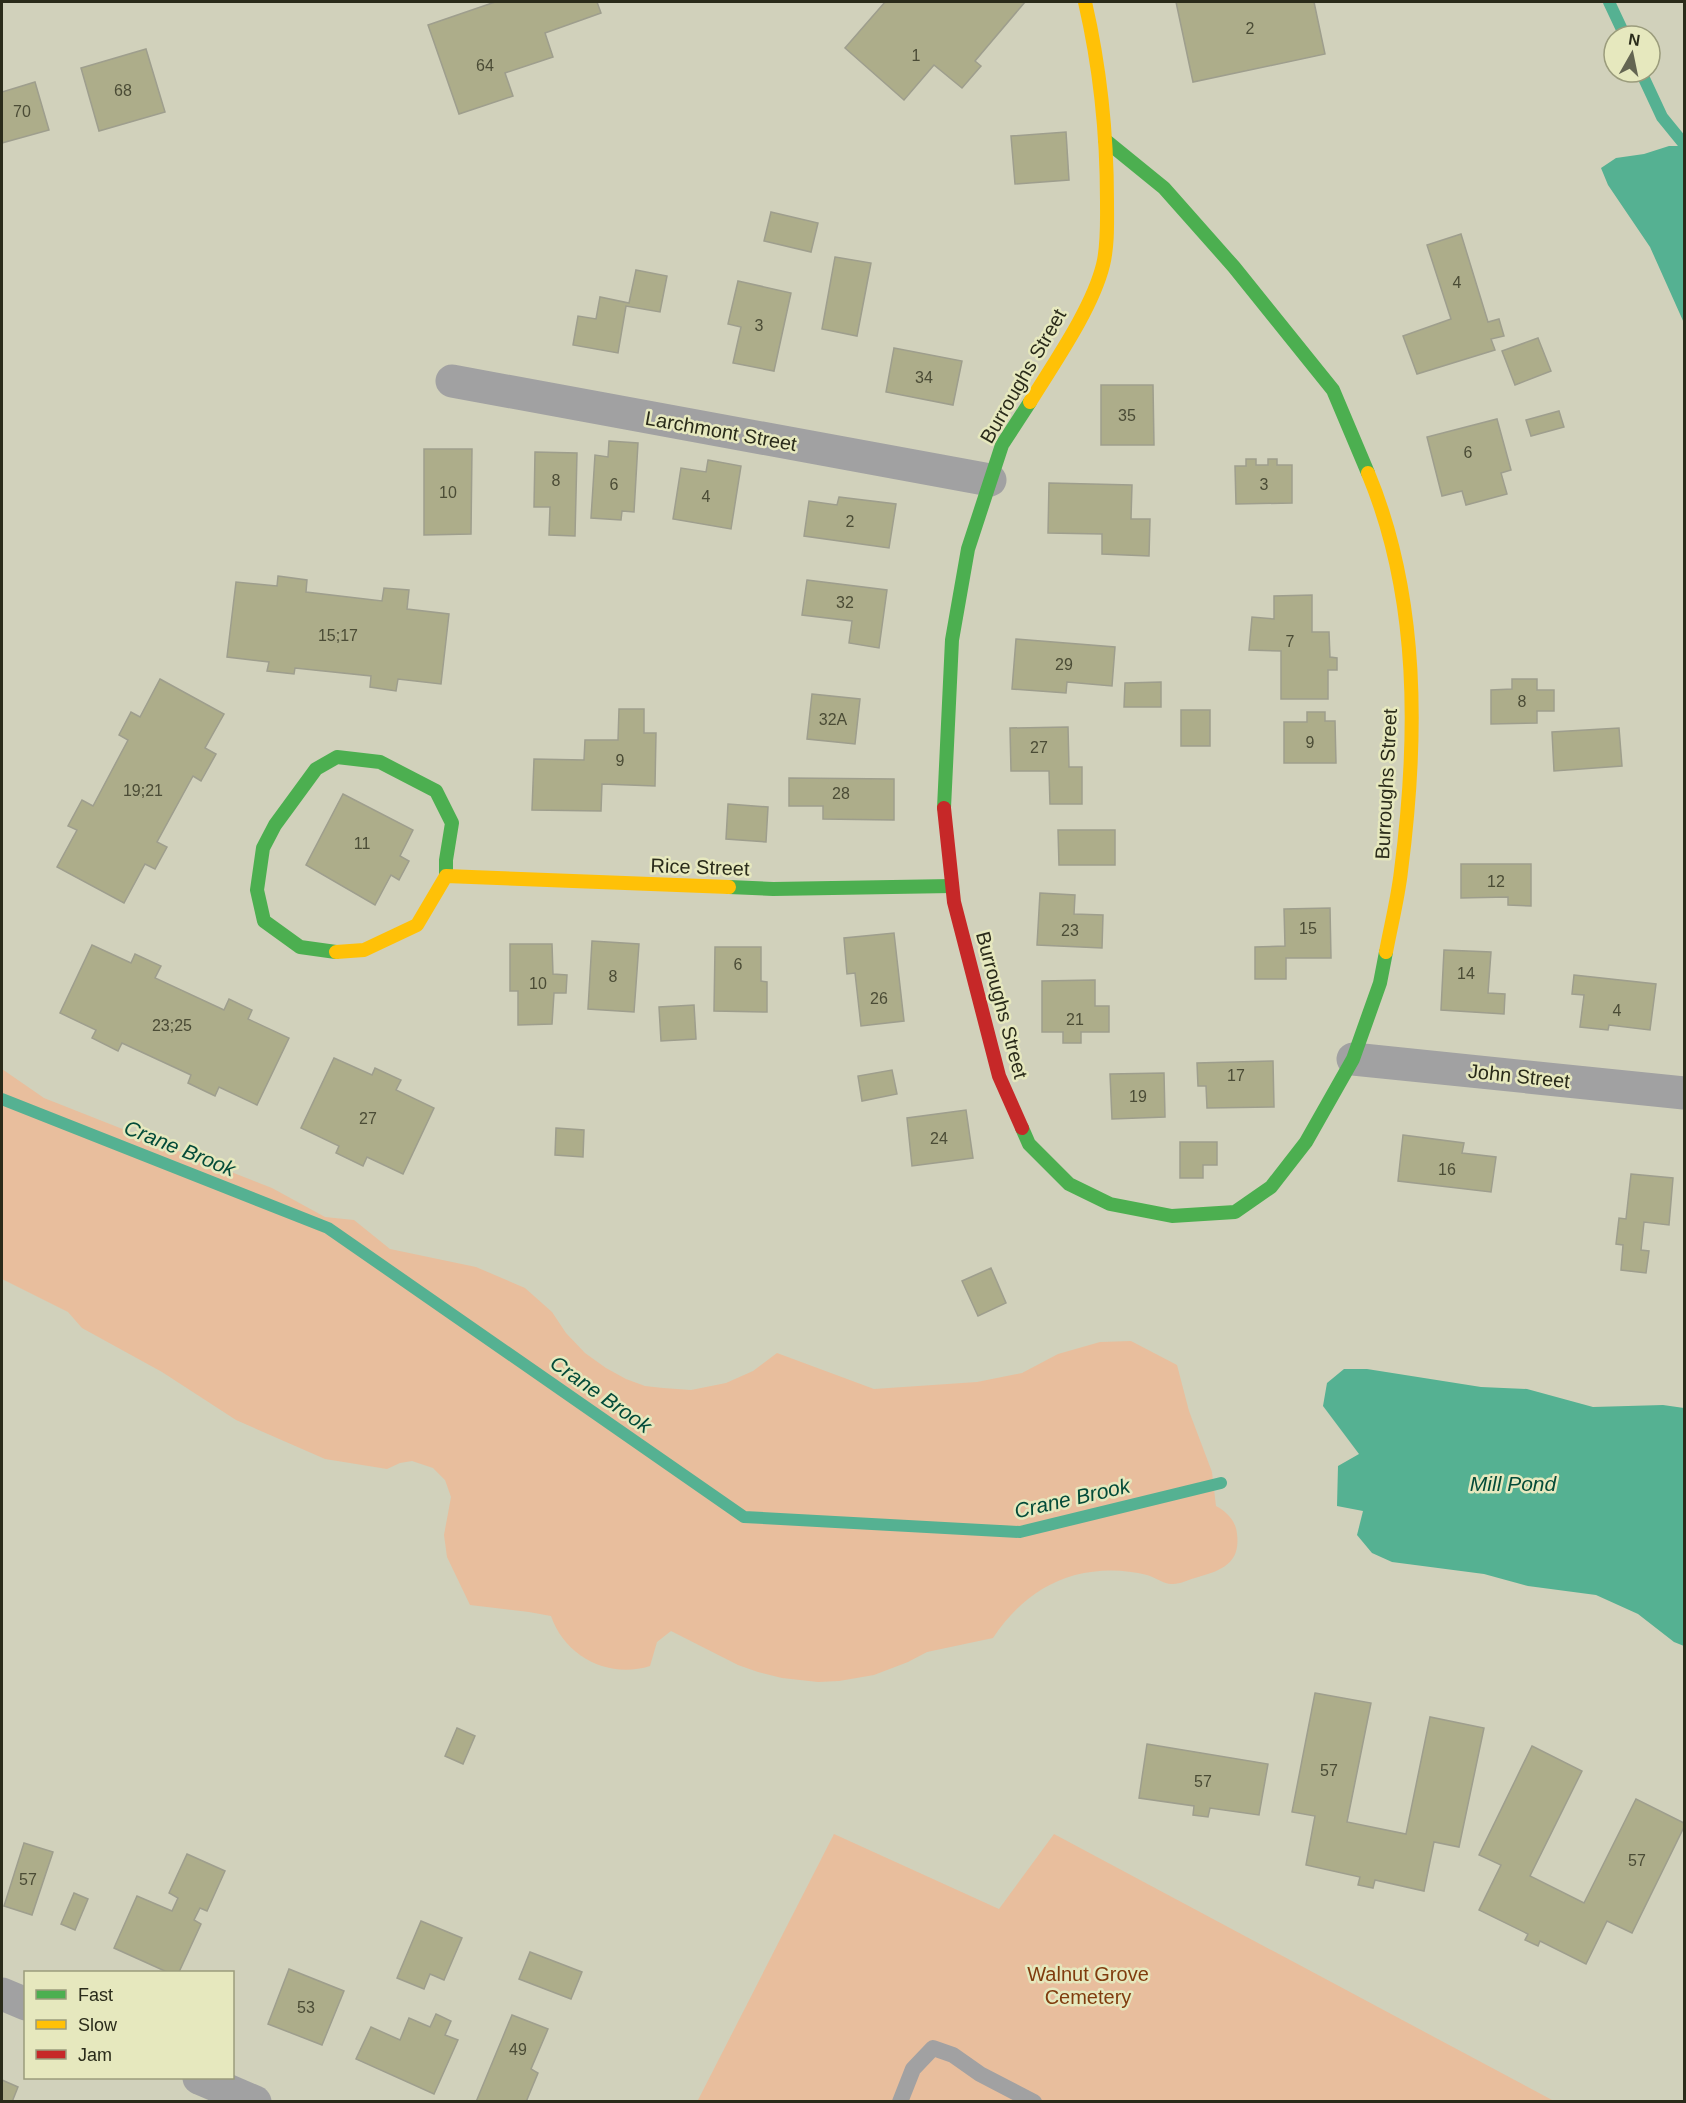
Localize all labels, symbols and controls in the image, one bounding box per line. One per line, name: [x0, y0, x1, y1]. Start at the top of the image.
house number: 2: [1246, 20, 1255, 37]
north arrow: [1602, 24, 1662, 84]
text: N: [1627, 30, 1641, 49]
house number: 1: [912, 47, 921, 64]
house number: 64: [476, 57, 494, 74]
house number: 68: [114, 82, 132, 99]
house number: 70: [13, 103, 31, 120]
house number: 4: [1453, 274, 1462, 291]
street label: Burroughs Street: [976, 305, 1071, 447]
house number: 3: [755, 317, 764, 334]
house number: 34: [915, 369, 933, 386]
street label: Larchmont Street: [644, 407, 799, 455]
house number: 35: [1118, 407, 1136, 424]
house number: 6: [1464, 444, 1473, 461]
house number: 8: [552, 472, 561, 489]
house number: 6: [610, 476, 619, 493]
house number: 3: [1260, 476, 1269, 493]
house number: 10: [439, 484, 457, 501]
house number: 4: [702, 488, 711, 505]
house number: 2: [846, 513, 855, 530]
house number: 32: [836, 594, 854, 611]
house number: 15;17: [318, 627, 358, 644]
house number: 7: [1286, 633, 1295, 650]
house number: 29: [1055, 656, 1073, 673]
house number: 8: [1518, 693, 1527, 710]
street label: Burroughs Street: [1371, 707, 1401, 860]
house number: 32A: [819, 711, 848, 728]
house number: 9: [1306, 734, 1315, 751]
house number: 27: [1030, 739, 1048, 756]
house number: 9: [616, 752, 625, 769]
house number: 19;21: [123, 782, 163, 799]
house number: 28: [832, 785, 850, 802]
house number: 11: [354, 835, 370, 852]
street label: Rice Street: [650, 854, 750, 880]
house number: 12: [1487, 873, 1505, 890]
house number: 15: [1299, 920, 1317, 937]
house number: 23: [1061, 922, 1079, 939]
street label: Burroughs Street: [972, 929, 1032, 1081]
house number: 6: [734, 956, 743, 973]
house number: 14: [1457, 965, 1475, 982]
house number: 8: [609, 968, 618, 985]
house number: 10: [529, 975, 547, 992]
house number: 26: [870, 990, 888, 1007]
house number: 4: [1613, 1002, 1622, 1019]
house number: 21: [1066, 1011, 1084, 1028]
house number: 23;25: [152, 1017, 192, 1034]
street label: John Street: [1467, 1060, 1571, 1092]
house number: 17: [1227, 1067, 1245, 1084]
house number: 19: [1129, 1088, 1147, 1105]
house number: 27: [359, 1110, 377, 1127]
water label: Crane Brook: [121, 1115, 240, 1181]
house number: 24: [930, 1130, 948, 1147]
house number: 16: [1438, 1161, 1456, 1178]
water label: Crane Brook: [546, 1351, 657, 1438]
water label: Mill Pond: [1470, 1472, 1558, 1495]
water label: Crane Brook: [1012, 1473, 1133, 1522]
house number: 57: [1320, 1762, 1338, 1779]
house number: 57: [1194, 1773, 1212, 1790]
house number: 57: [1628, 1852, 1646, 1869]
house number: 57: [19, 1871, 37, 1888]
park label: Walnut Grove Cemetery: [1027, 1963, 1149, 2008]
legend: [24, 1971, 234, 2079]
text: Fast: [78, 1985, 113, 2005]
house number: 53: [297, 1999, 315, 2016]
text: Slow: [78, 2015, 118, 2035]
house number: 49: [509, 2041, 527, 2058]
text: Jam: [78, 2045, 112, 2065]

